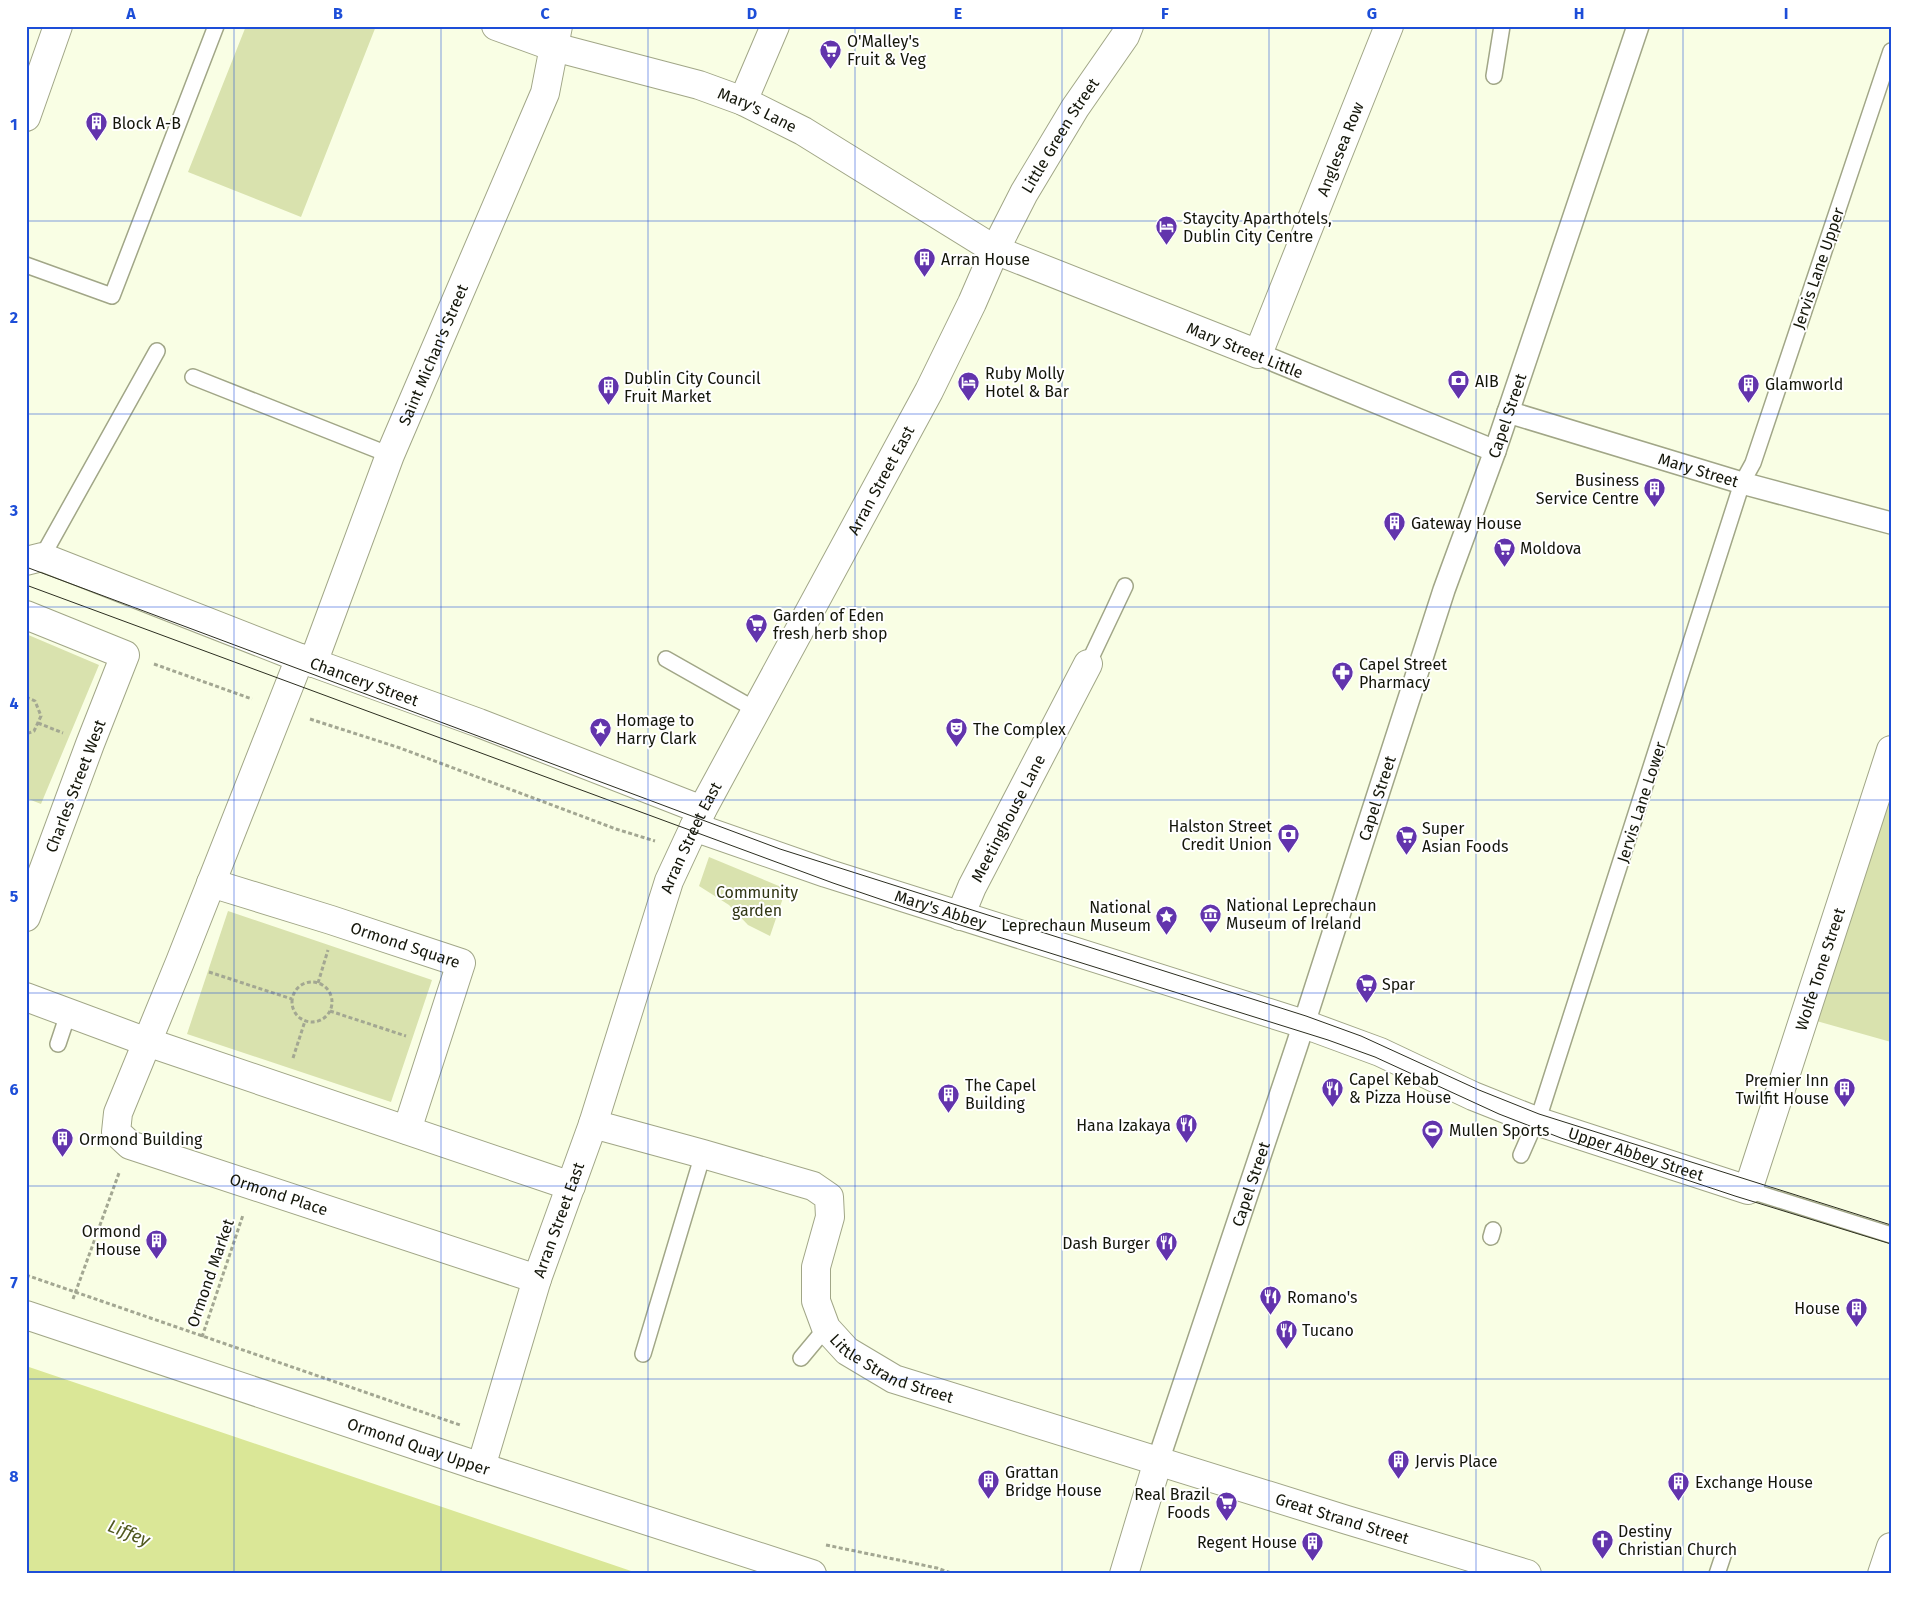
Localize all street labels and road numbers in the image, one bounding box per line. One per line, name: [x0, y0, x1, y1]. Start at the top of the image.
street label: Little Green Street: [1017, 74, 1103, 196]
street label: Mary's Lane: [715, 84, 800, 136]
street label: Anglesea Row: [1313, 99, 1368, 199]
street label: Jervis Lane Upper: [1789, 204, 1848, 331]
street label: Saint Michan's Street: [395, 281, 472, 428]
street label: Mary Street Little: [1184, 318, 1306, 383]
street label: Capel Street: [1484, 371, 1530, 461]
street label: Arran Street East: [844, 422, 918, 538]
street label: Mary Street: [1656, 449, 1741, 491]
street label: Chancery Street: [307, 653, 421, 710]
street label: Charles Street West: [41, 717, 110, 855]
street label: Jervis Lane Lower: [1613, 739, 1670, 865]
street label: Meetinghouse Lane: [967, 751, 1049, 885]
street label: Capel Street: [1355, 753, 1400, 843]
street label: Arran Street East: [657, 778, 726, 896]
street label: Mary's Abbey: [892, 886, 989, 933]
street label: Wolfe Tone Street: [1791, 905, 1849, 1033]
street label: Ormond Square: [348, 918, 463, 972]
street label: Upper Abbey Street: [1566, 1123, 1706, 1185]
street label: Capel Street: [1228, 1139, 1274, 1229]
street label: Arran Street East: [529, 1160, 588, 1280]
street label: Ormond Place: [227, 1170, 330, 1219]
street label: Ormond Market: [183, 1216, 238, 1330]
street label: Little Strand Street: [826, 1330, 956, 1407]
street label: Ormond Quay Upper: [345, 1414, 493, 1479]
street label: Great Strand Street: [1273, 1489, 1411, 1548]

